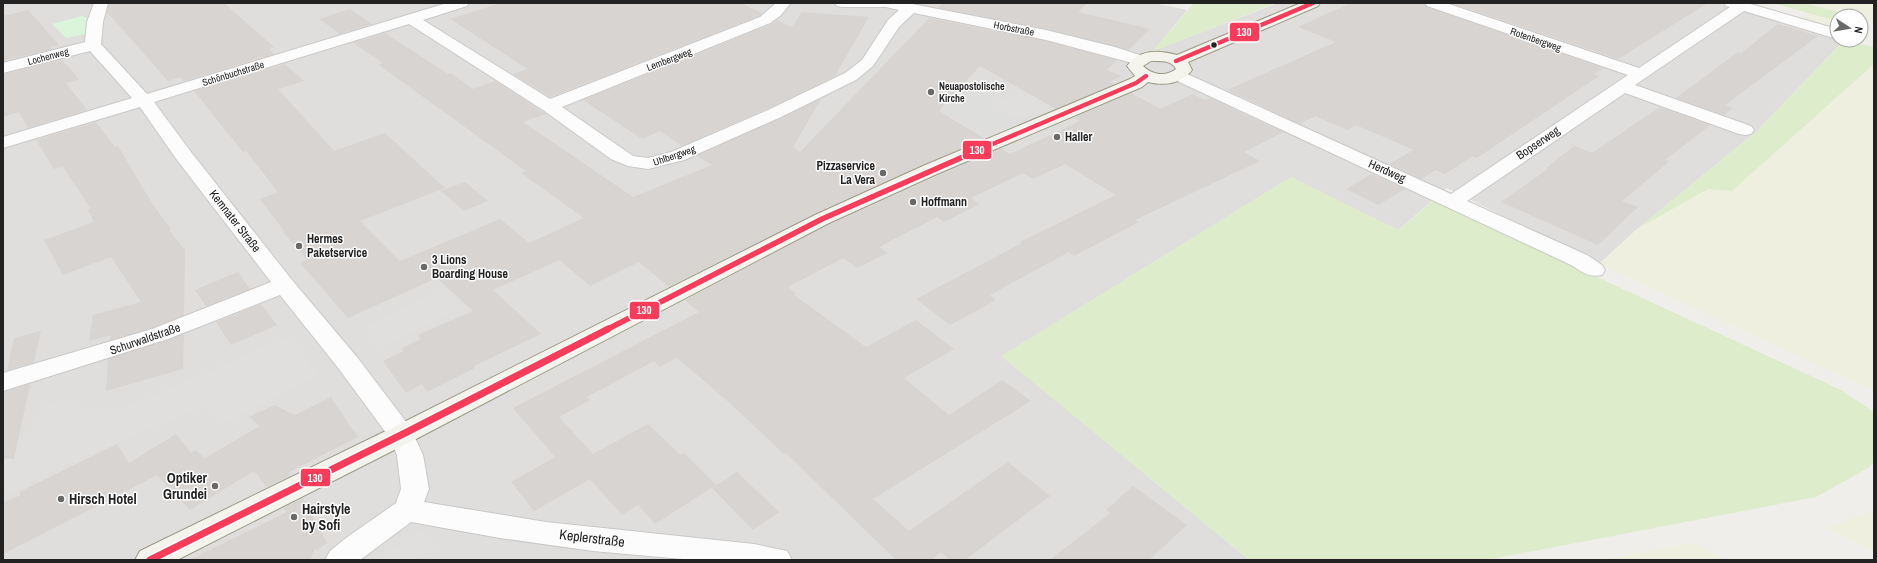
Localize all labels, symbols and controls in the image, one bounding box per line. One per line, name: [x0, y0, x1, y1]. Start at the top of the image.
north arrow: [1829, 8, 1869, 48]
street label: Horbstraße: [993, 18, 1036, 39]
line badge: 130: [1229, 22, 1260, 42]
text: 130: [1236, 25, 1252, 39]
street label: Rotenbergweg: [1509, 25, 1564, 54]
text: N: [1851, 25, 1866, 35]
unlabelled marker: [1209, 40, 1219, 50]
street label: Lochenweg: [26, 45, 70, 68]
street label: Lembergweg: [645, 45, 694, 74]
street label: Schönbuchstraße: [201, 58, 266, 89]
place label: Neuapostolische Kirche: [939, 80, 1005, 105]
marker: Neuapostolische Kirche: [926, 87, 936, 97]
street label: Bopserweg: [1513, 122, 1563, 163]
place label: Haller: [1065, 129, 1093, 145]
marker: Haller: [1052, 132, 1062, 142]
line badge: 130: [962, 140, 992, 160]
street label: Uhlbergweg: [651, 142, 697, 169]
text: 130: [969, 143, 985, 157]
street label: Herdweg: [1366, 156, 1409, 187]
place label: Pizzaservice La Vera: [816, 158, 876, 188]
marker: Pizzaservice La Vera: [878, 168, 888, 178]
street label: Kemnater Straße: [206, 187, 264, 255]
place label: Hoffmann: [921, 194, 967, 210]
marker: Hoffmann: [908, 197, 918, 207]
place label: Hermes Paketservice: [307, 231, 368, 261]
marker: Hermes Paketservice: [294, 241, 304, 251]
place label: 3 Lions Boarding House: [432, 252, 509, 282]
marker: 3 Lions Boarding House: [419, 262, 429, 272]
line badge: 130: [629, 301, 660, 320]
text: 130: [636, 303, 652, 317]
street label: Schurwaldstraße: [107, 319, 183, 359]
line badge: 130: [300, 468, 331, 487]
place label: Optiker Grundei: [163, 469, 208, 503]
text: 130: [307, 471, 323, 485]
marker: Optiker Grundei: [210, 481, 220, 491]
place label: Hirsch Hotel: [69, 490, 137, 508]
marker: Hirsch Hotel: [56, 494, 66, 504]
place label: Hairstyle by Sofi: [302, 500, 351, 534]
marker: Hairstyle by Sofi: [289, 512, 299, 522]
street label: Keplerstraße: [558, 525, 626, 551]

